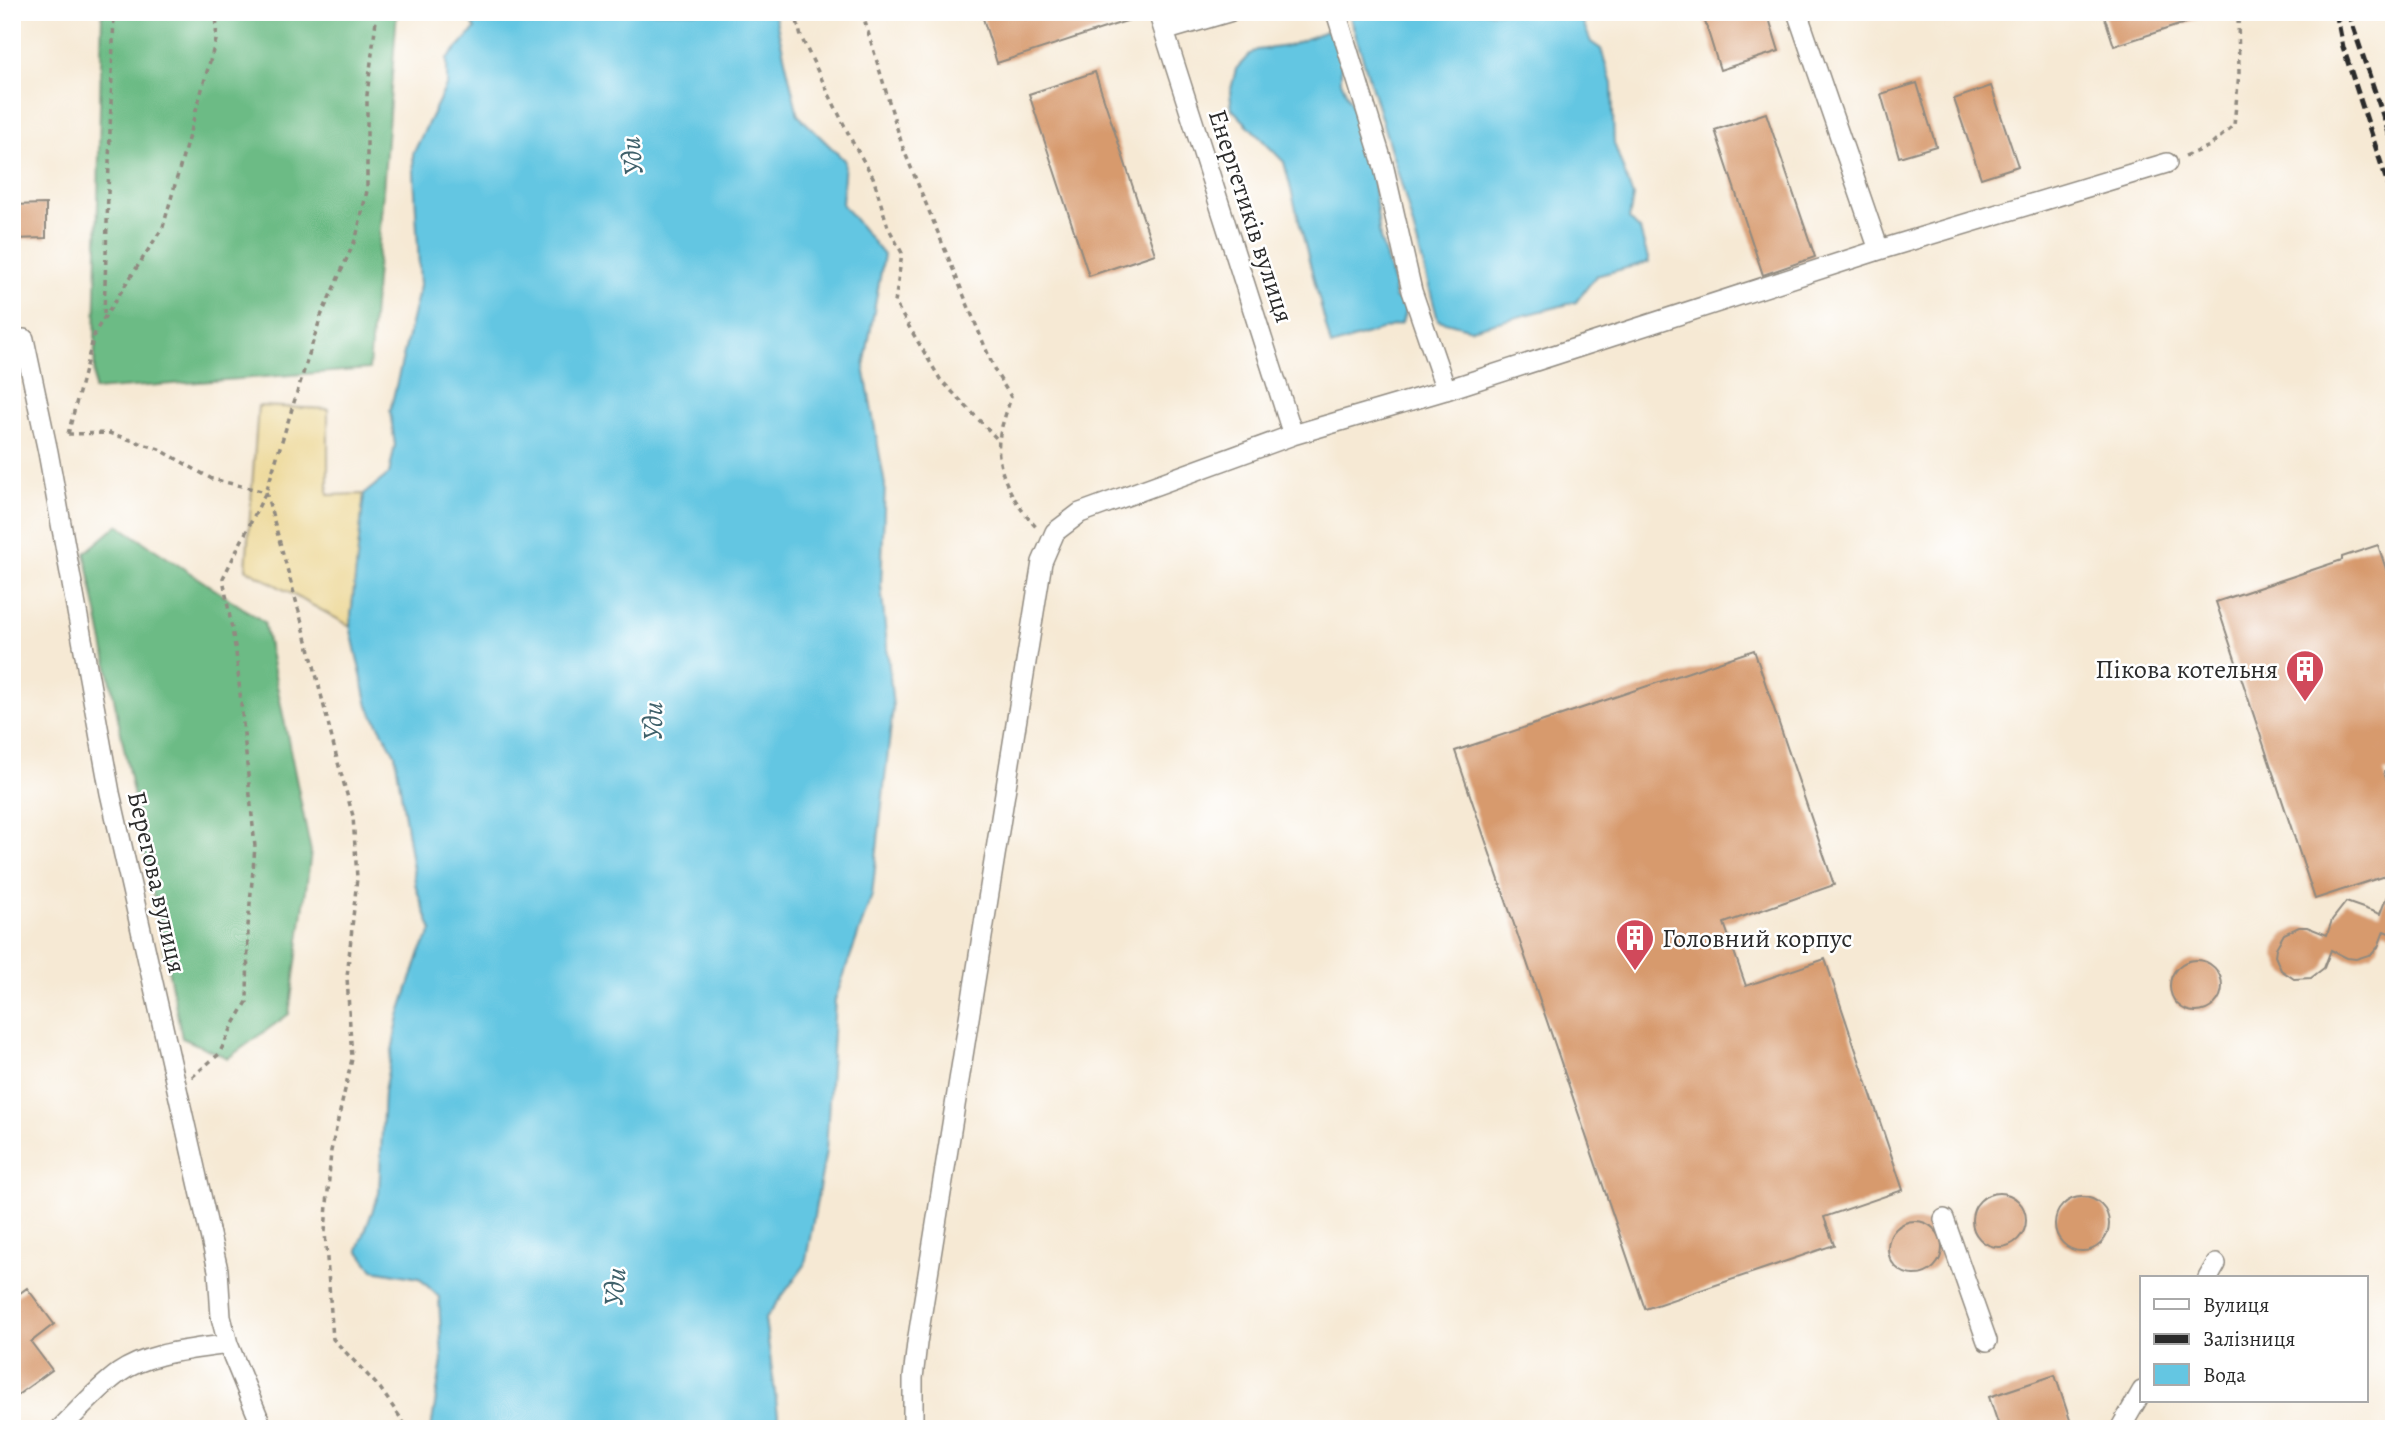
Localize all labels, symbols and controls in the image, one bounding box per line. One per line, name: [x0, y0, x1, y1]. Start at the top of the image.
street label: Енергетиків вулиця: [1200, 105, 1302, 327]
water label: Уди: [611, 135, 653, 177]
building icon: Пікова котельня: [2284, 648, 2326, 703]
place label: Пікова котельня: [2095, 652, 2278, 687]
water label: Уди: [634, 701, 672, 741]
street label: Берегова вулиця: [119, 788, 195, 976]
building icon: Головний корпус: [1614, 917, 1656, 972]
place label: Головний корпус: [1662, 921, 1853, 956]
water label: Уди: [594, 1266, 636, 1308]
legend: [2140, 1276, 2368, 1402]
text: Вулиця: [2203, 1291, 2269, 1319]
text: Залізниця: [2203, 1325, 2295, 1353]
text: Вода: [2203, 1361, 2246, 1389]

